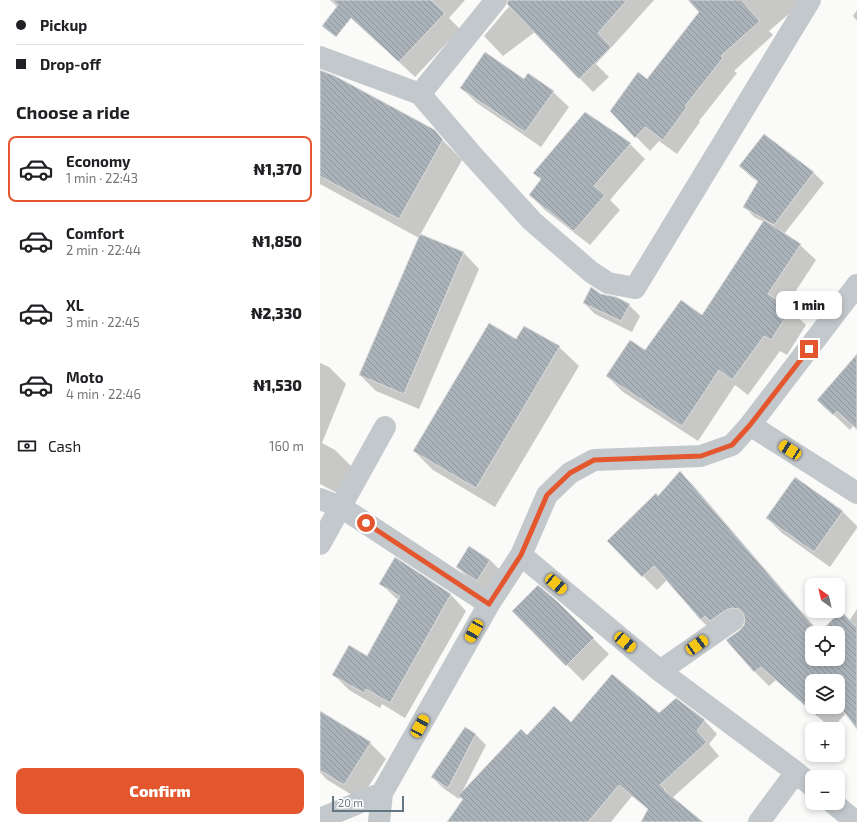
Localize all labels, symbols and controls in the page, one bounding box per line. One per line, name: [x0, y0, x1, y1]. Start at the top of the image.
text: Pickup: [40, 16, 87, 34]
text: Drop-off: [40, 55, 101, 73]
text: Choose a ride: [16, 101, 130, 123]
icon: car: [18, 151, 54, 187]
text: Economy: [66, 152, 131, 170]
text: ₦1,370: [254, 160, 302, 178]
text: 1 min · 22:43: [66, 170, 138, 186]
icon: car: [18, 223, 54, 259]
text: Comfort: [66, 224, 124, 242]
text: ₦1,850: [252, 232, 302, 250]
text: 2 min · 22:44: [66, 242, 141, 258]
callout: 1 min: [776, 291, 842, 319]
icon: car: [18, 295, 54, 331]
text: XL: [66, 296, 84, 314]
text: 1 min: [793, 297, 825, 313]
text: ₦2,330: [251, 304, 302, 322]
text: 3 min · 22:45: [66, 314, 140, 330]
route end: [800, 340, 818, 358]
icon: car: [18, 367, 54, 403]
text: Moto: [66, 368, 104, 386]
text: ₦1,530: [253, 376, 302, 394]
text: 4 min · 22:46: [66, 386, 141, 402]
icon: cash: [16, 435, 38, 457]
text: Cash: [48, 437, 81, 455]
text: 160 m: [269, 438, 304, 454]
car: [777, 438, 803, 462]
route start: [357, 514, 375, 532]
car: [543, 572, 569, 596]
north arrow: [805, 578, 845, 618]
map controls: [805, 578, 845, 810]
car: [463, 618, 485, 644]
button: locate: [805, 626, 845, 666]
car: [612, 630, 638, 654]
car: [684, 633, 710, 657]
button: layers: [805, 674, 845, 714]
car: [409, 713, 431, 739]
button: +: [805, 722, 845, 762]
button: Confirm: [16, 768, 304, 814]
button: −: [805, 770, 845, 810]
scale bar: [332, 794, 404, 813]
text: 20 m: [338, 796, 363, 809]

